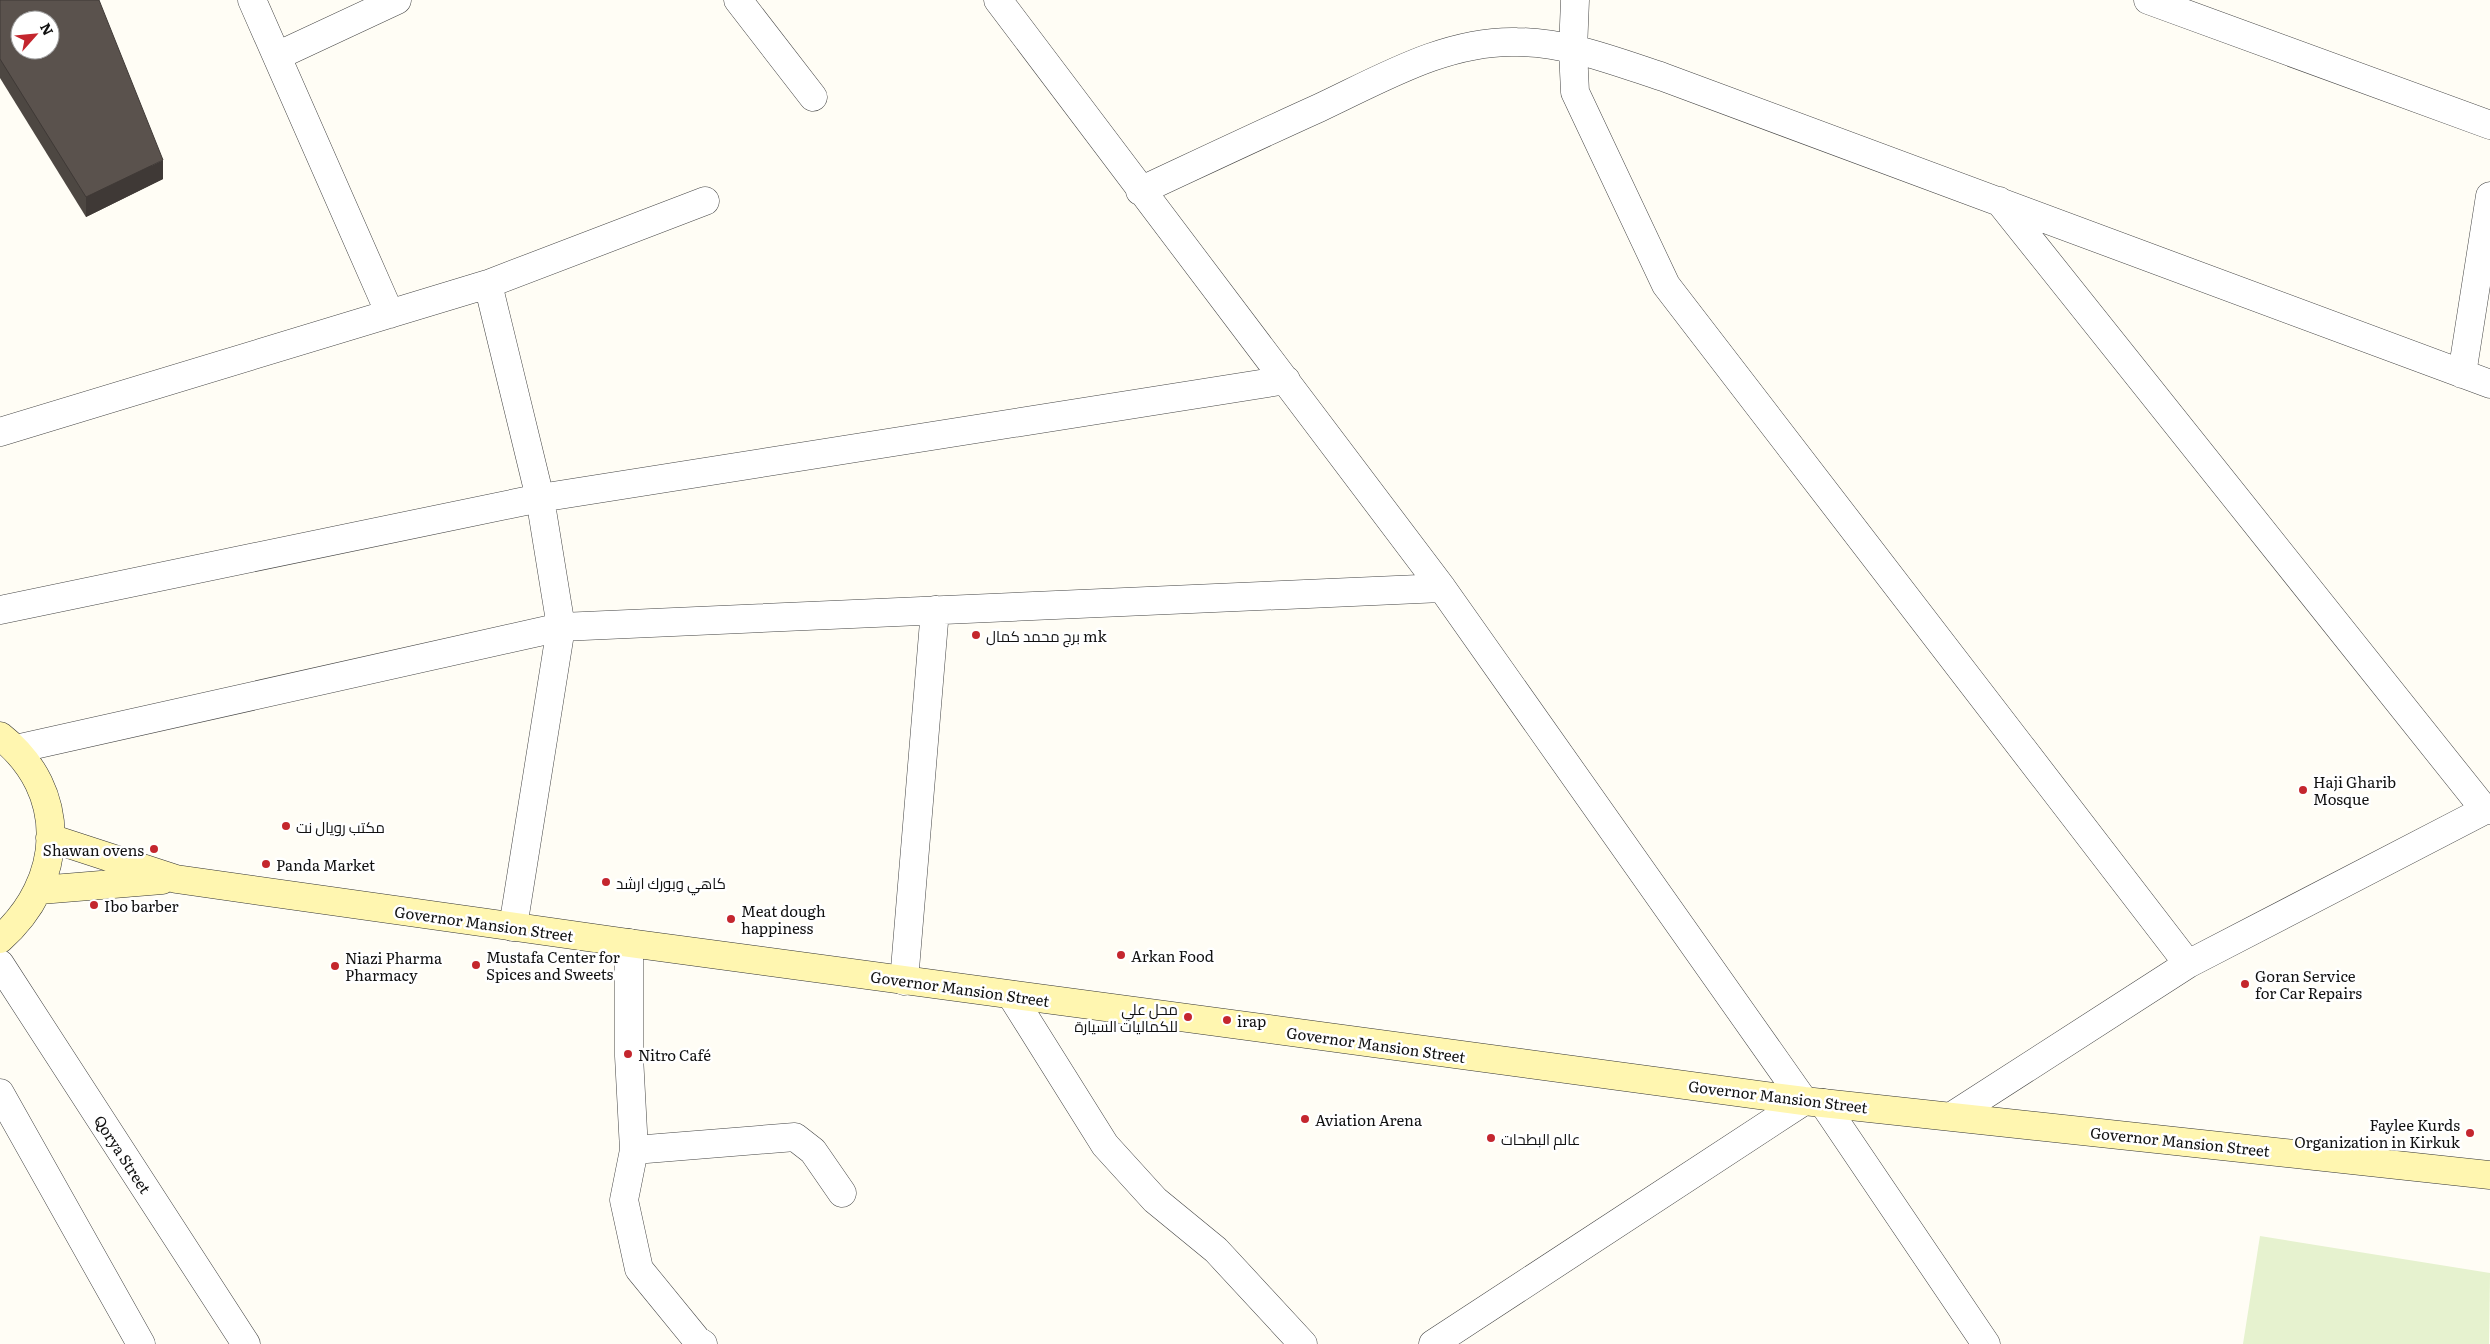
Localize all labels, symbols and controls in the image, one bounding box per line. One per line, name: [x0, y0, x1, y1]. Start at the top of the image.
north arrow: [10, 10, 60, 60]
text: N: [36, 19, 59, 39]
place label: برج محمد كمال mk: [986, 624, 1108, 648]
marker: برج محمد كمال mk: [970, 629, 982, 641]
place label: Haji Gharib Mosque: [2313, 770, 2396, 810]
marker: Haji Gharib Mosque: [2297, 784, 2309, 796]
place label: مكتب رويال نت: [296, 815, 385, 838]
marker: مكتب رويال نت: [280, 820, 292, 832]
place label: Shawan ovens: [43, 838, 144, 861]
marker: Shawan ovens: [148, 843, 160, 855]
place label: Panda Market: [276, 853, 375, 876]
marker: Panda Market: [260, 858, 272, 870]
place label: كاهي وبورك ارشد: [616, 871, 726, 896]
marker: كاهي وبورك ارشد: [600, 876, 612, 888]
place label: Ibo barber: [104, 894, 179, 917]
marker: Ibo barber: [88, 899, 100, 911]
street label: Governor Mansion Street: [393, 899, 575, 947]
place label: Meat dough happiness: [741, 899, 826, 939]
marker: Meat dough happiness: [725, 913, 737, 925]
place label: Arkan Food: [1131, 944, 1214, 967]
place label: Mustafa Center for Spices and Sweets: [486, 945, 620, 985]
place label: Niazi Pharma Pharmacy: [345, 946, 443, 986]
marker: Arkan Food: [1115, 949, 1127, 961]
marker: Mustafa Center for Spices and Sweets: [470, 959, 482, 971]
marker: Niazi Pharma Pharmacy: [329, 960, 341, 972]
street label: Governor Mansion Street: [869, 964, 1051, 1012]
place label: Goran Service for Car Repairs: [2255, 964, 2362, 1004]
marker: Goran Service for Car Repairs: [2239, 978, 2251, 990]
place label: محل علي للكماليات السيارة: [1074, 997, 1178, 1037]
place label: irap: [1237, 1009, 1266, 1032]
marker: محل علي للكماليات السيارة: [1182, 1011, 1194, 1023]
marker: irap: [1221, 1014, 1233, 1026]
street label: Governor Mansion Street: [1285, 1020, 1467, 1068]
place label: Nitro Café: [638, 1043, 711, 1066]
marker: Nitro Café: [622, 1048, 634, 1060]
street label: Governor Mansion Street: [1687, 1074, 1869, 1118]
place label: Aviation Arena: [1315, 1108, 1423, 1131]
street label: Qorya Street: [89, 1110, 157, 1198]
marker: Aviation Arena: [1299, 1113, 1311, 1125]
place label: Faylee Kurds Organization in Kirkuk: [2294, 1113, 2461, 1153]
street label: Governor Mansion Street: [2089, 1120, 2271, 1162]
place label: عالم البطحات: [1501, 1127, 1580, 1150]
marker: Faylee Kurds Organization in Kirkuk: [2464, 1127, 2476, 1139]
marker: عالم البطحات: [1485, 1132, 1497, 1144]

